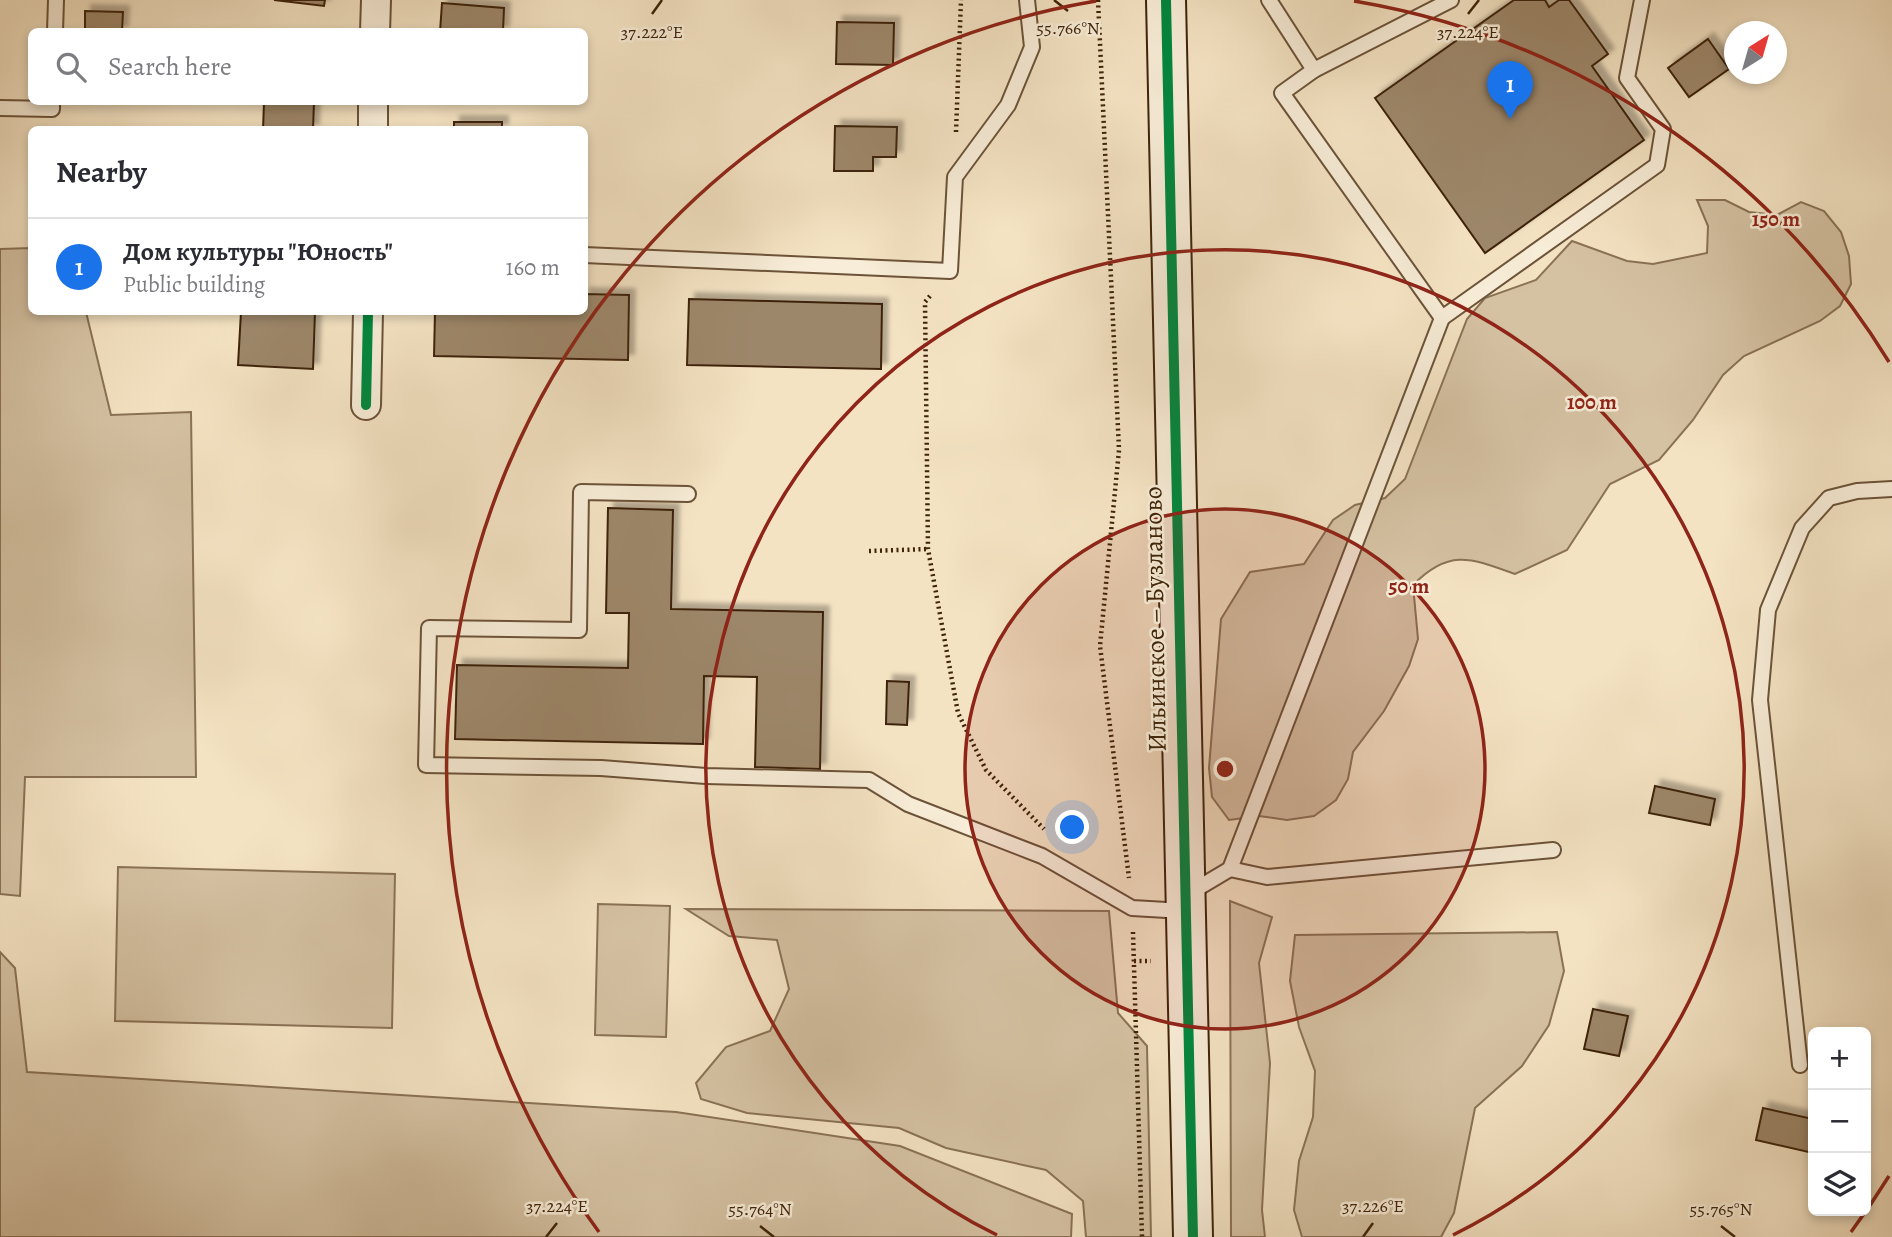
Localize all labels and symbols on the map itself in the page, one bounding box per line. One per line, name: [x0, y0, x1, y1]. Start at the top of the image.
text: 55.766°N: [1036, 16, 1100, 40]
text: 37.222°E: [621, 20, 683, 44]
text: 37.224°E: [1437, 20, 1499, 44]
north arrow: [1724, 21, 1787, 84]
pin: 1: [1487, 61, 1533, 119]
text: 150 m: [1752, 205, 1801, 233]
text: 100 m: [1567, 388, 1617, 416]
street label: Ильинское – Бузланово: [1135, 486, 1175, 752]
text: 50 m: [1389, 572, 1430, 600]
centre of rings: [1213, 757, 1237, 781]
your location: [1055, 810, 1089, 844]
text: 37.224°E: [526, 1194, 588, 1218]
text: 37.226°E: [1342, 1194, 1404, 1218]
text: 55.764°N: [728, 1197, 792, 1221]
text: 55.765°N: [1690, 1197, 1753, 1221]

